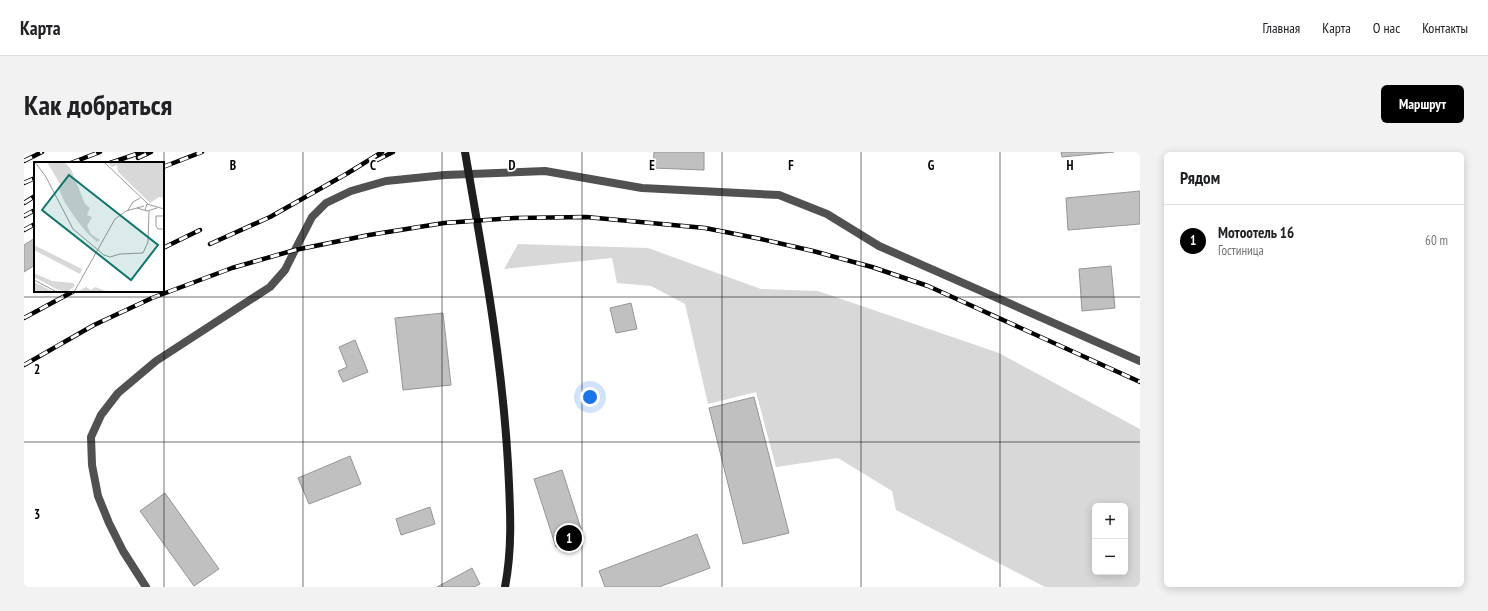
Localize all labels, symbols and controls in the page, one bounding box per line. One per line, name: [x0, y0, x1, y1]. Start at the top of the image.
text: Карта: [20, 16, 61, 40]
text: Главная: [1262, 19, 1300, 37]
text: Карта: [1322, 19, 1351, 37]
text: О нас: [1373, 19, 1400, 37]
text: Контакты: [1422, 19, 1468, 37]
button: Маршрут: [1381, 85, 1464, 123]
text: Как добраться: [24, 86, 172, 123]
text: B: [230, 157, 236, 174]
text: C: [370, 157, 376, 174]
text: D: [509, 157, 516, 174]
text: E: [649, 157, 655, 174]
text: F: [788, 157, 794, 174]
text: G: [928, 157, 935, 174]
text: H: [1067, 157, 1074, 174]
inset map: [34, 162, 164, 292]
text: Рядом: [1180, 167, 1220, 189]
text: Мотоотель 16: [1218, 223, 1294, 242]
text: 1: [1190, 232, 1196, 249]
text: 60 m: [1425, 232, 1448, 249]
text: Гостиница: [1218, 242, 1264, 259]
text: 2: [34, 361, 40, 378]
your location: [580, 387, 600, 407]
map controls: [1092, 503, 1128, 575]
button: +: [1092, 503, 1128, 539]
text: 3: [34, 506, 40, 523]
pin: 1: [556, 523, 582, 553]
button: −: [1092, 539, 1128, 575]

